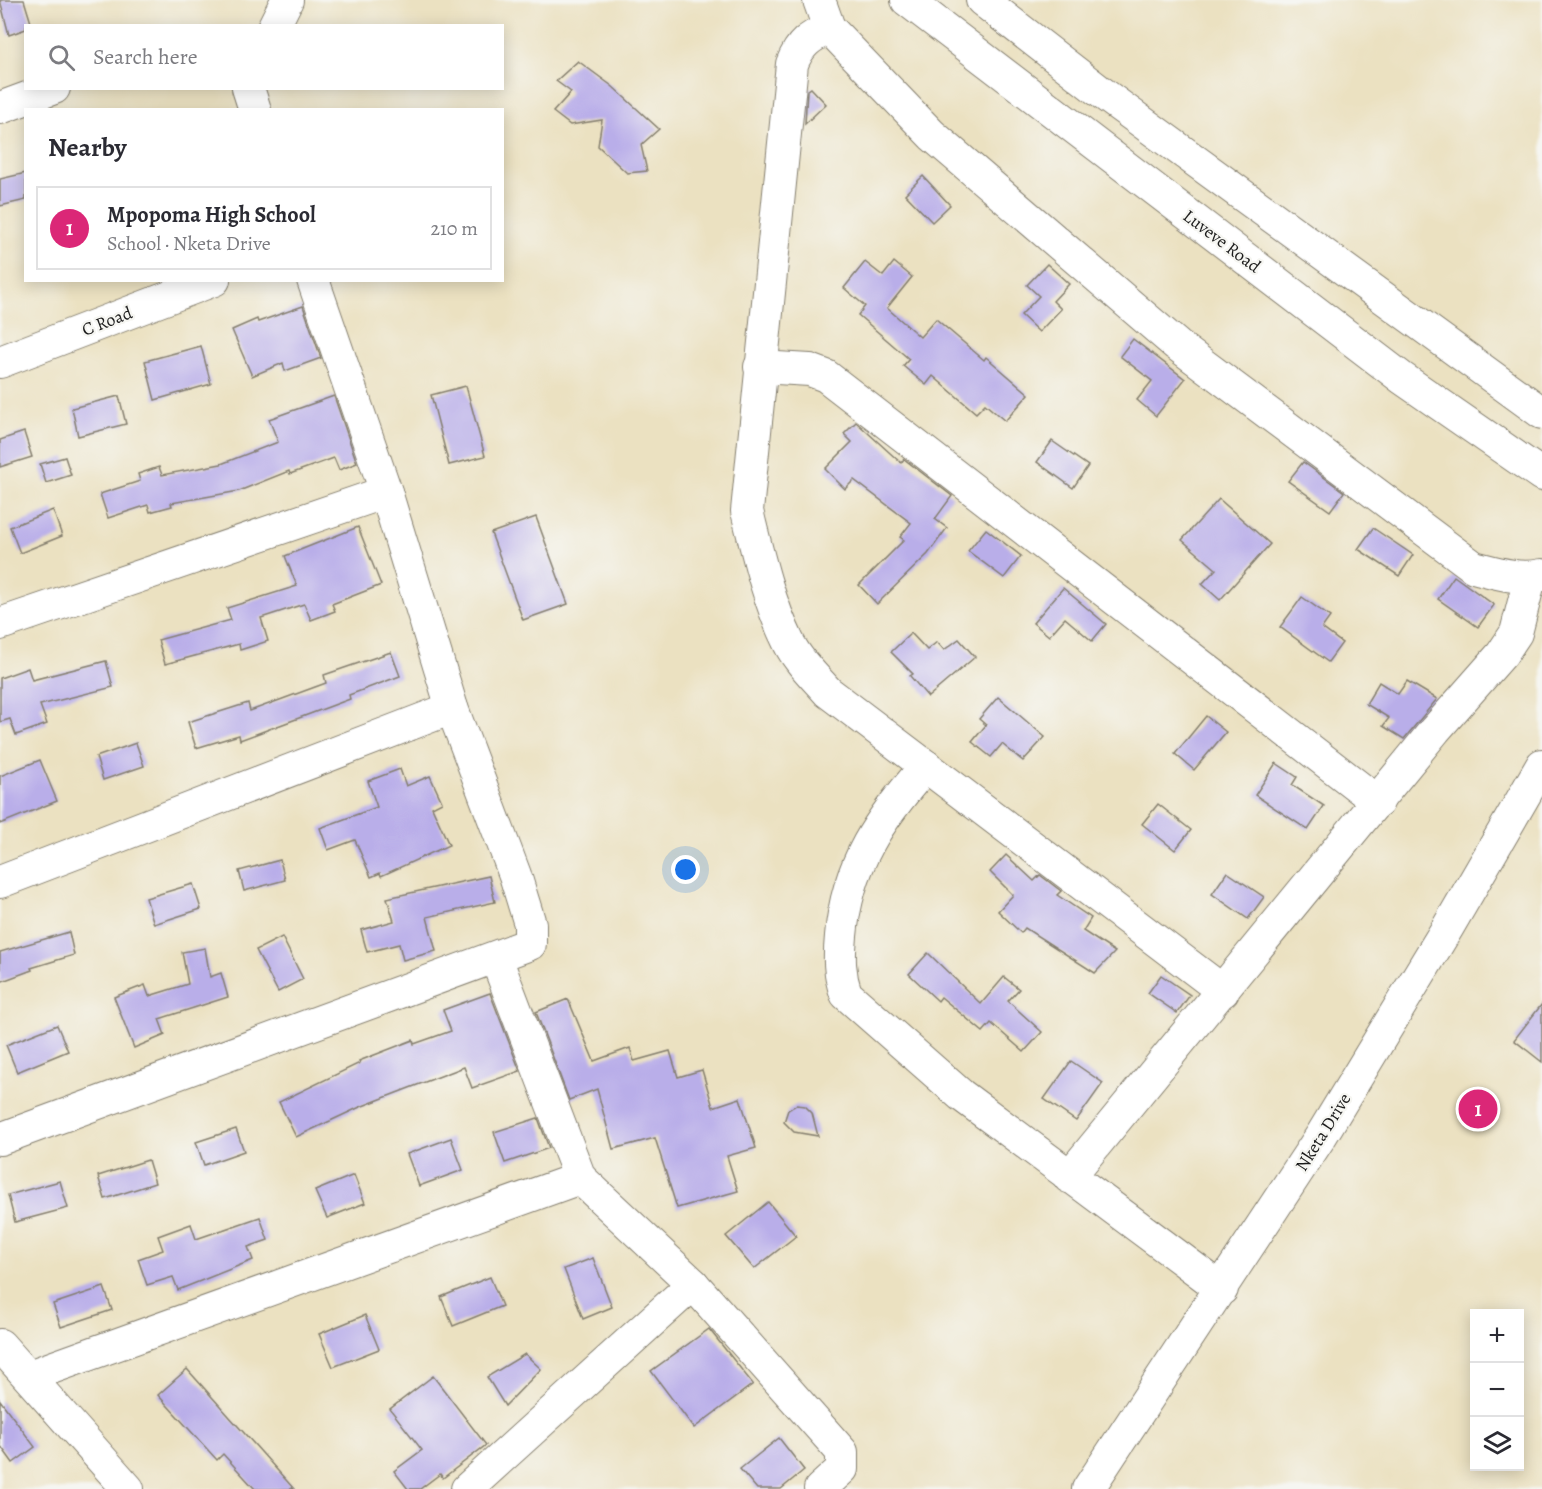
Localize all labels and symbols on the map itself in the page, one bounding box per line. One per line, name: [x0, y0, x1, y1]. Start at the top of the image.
street label: Luveve Road: [1178, 204, 1266, 278]
street label: C Road: [78, 300, 136, 342]
your location: [671, 855, 700, 884]
pin: 1: [1458, 1086, 1498, 1132]
street label: Nketa Drive: [1290, 1088, 1356, 1176]

